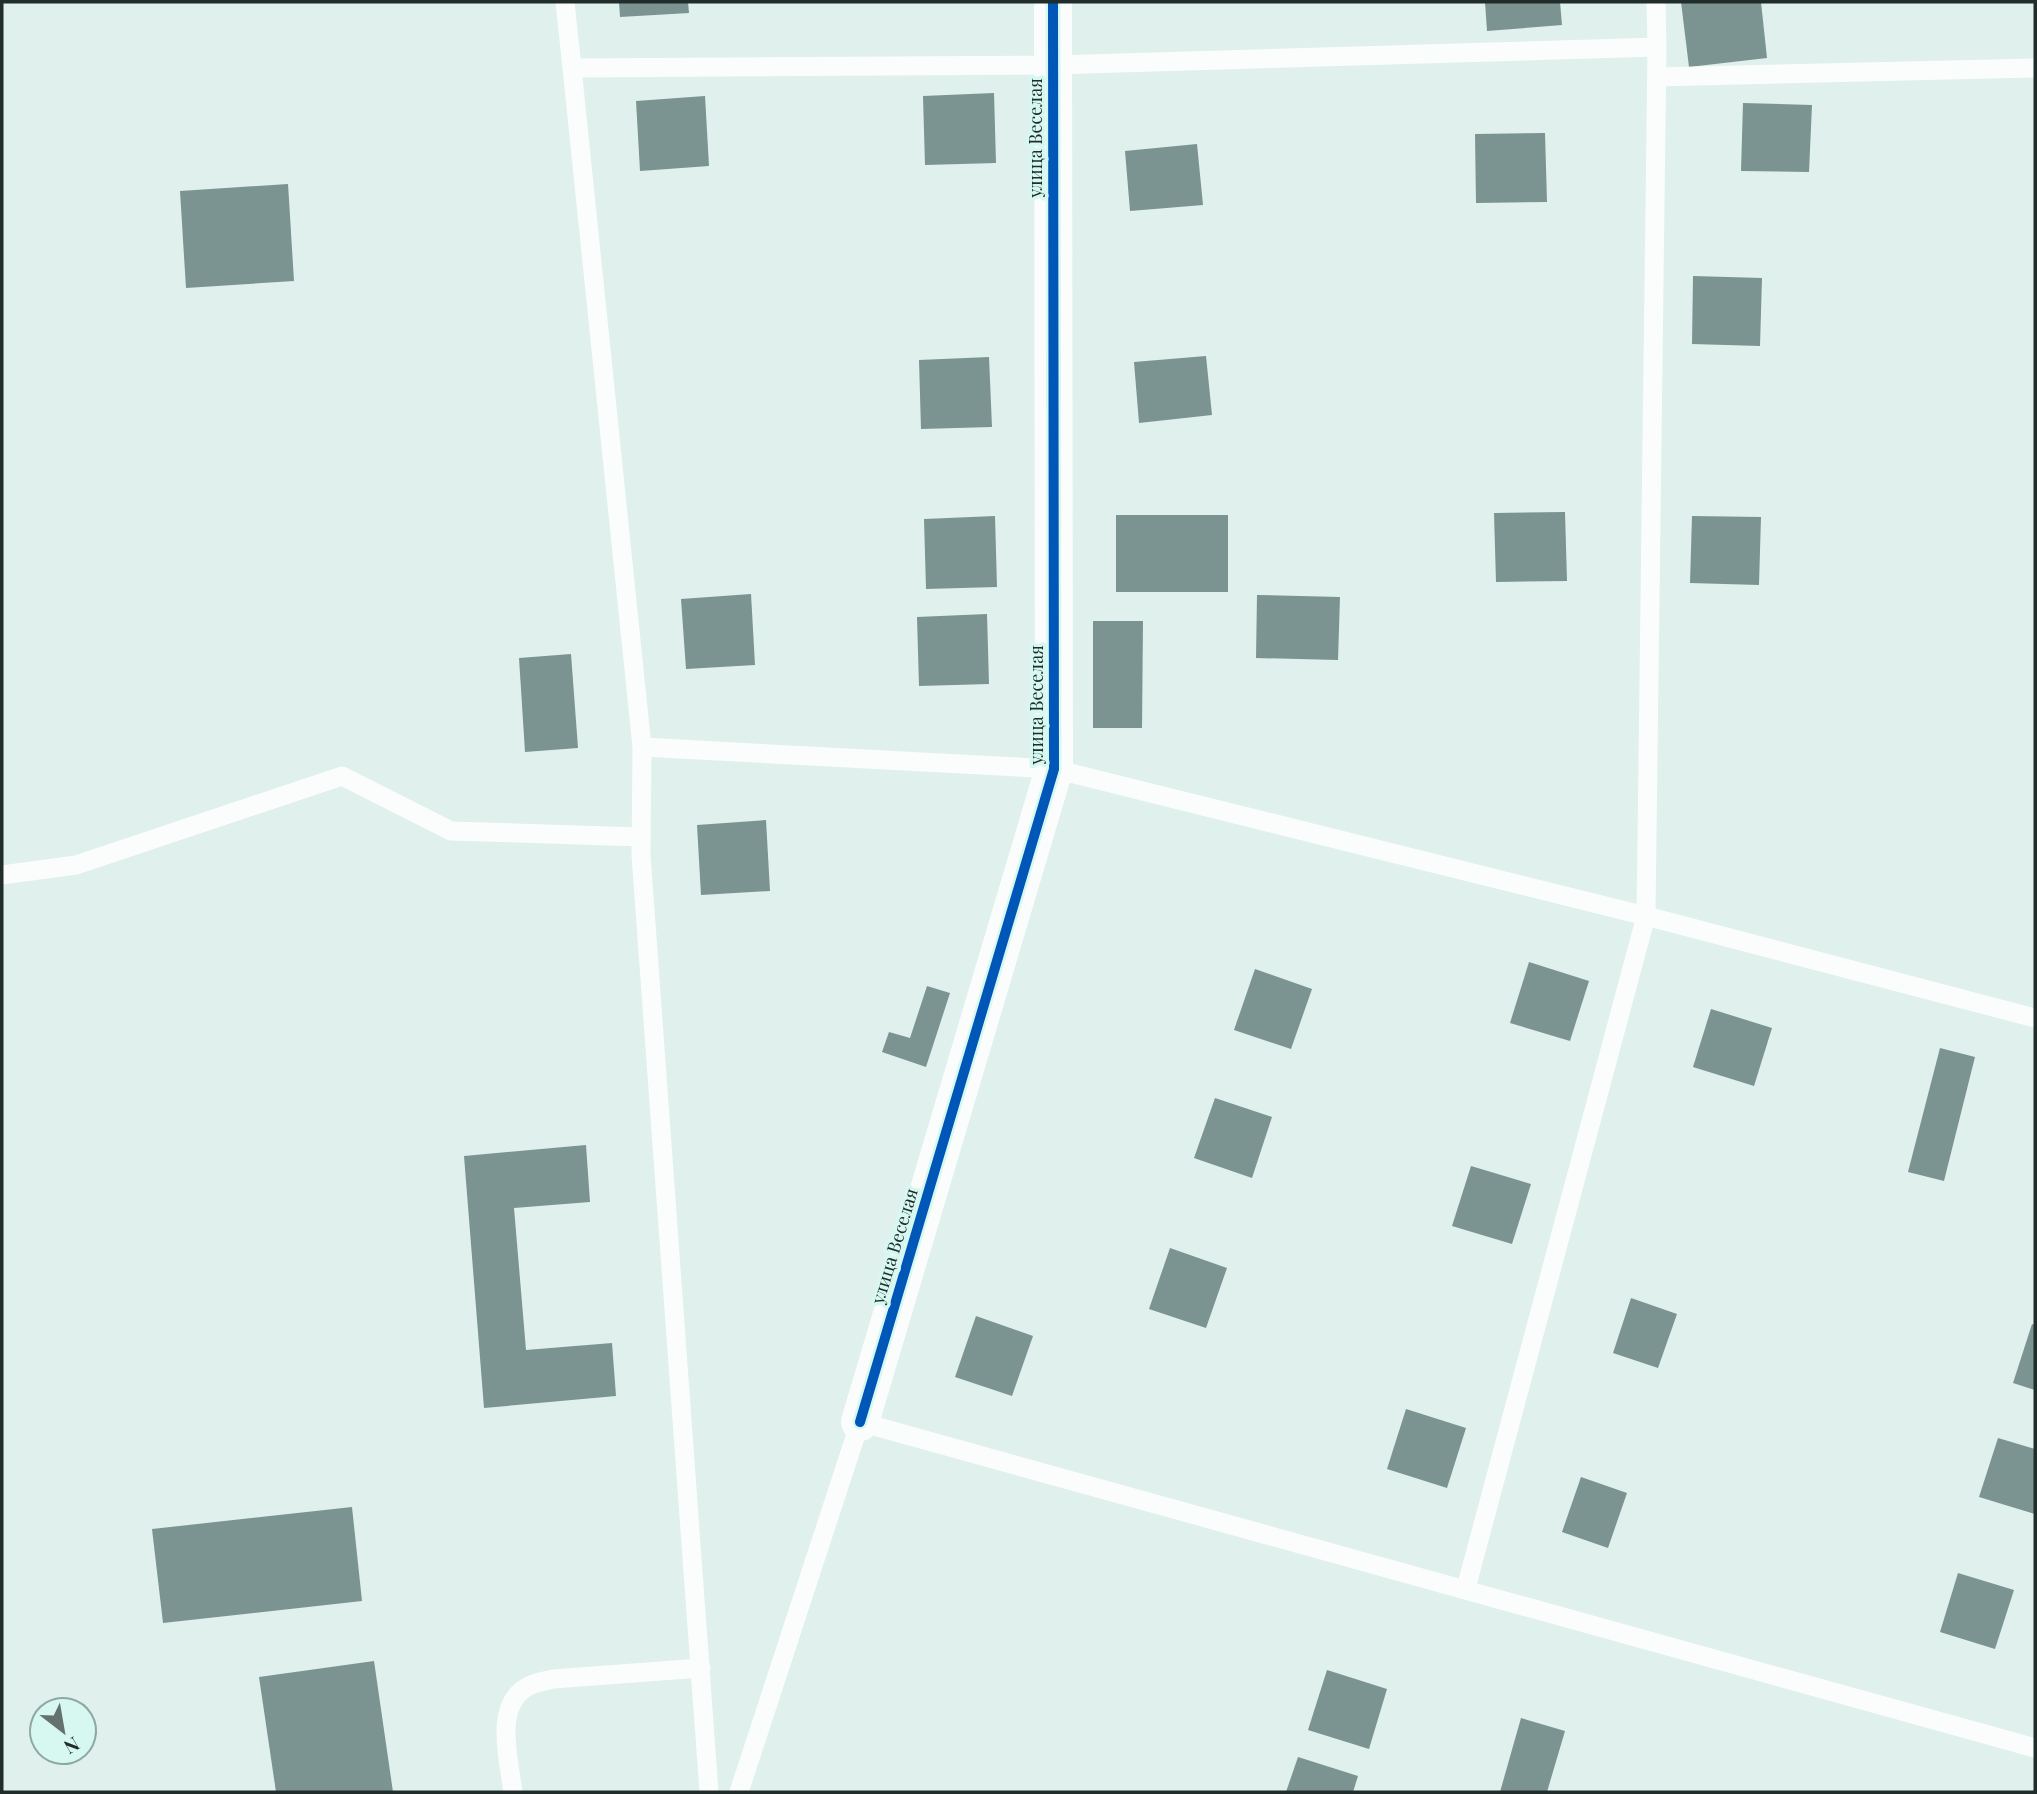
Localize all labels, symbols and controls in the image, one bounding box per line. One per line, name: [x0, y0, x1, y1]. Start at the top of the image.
street label: улица Веселая: [1023, 78, 1047, 199]
street label: улица Веселая: [1024, 645, 1048, 766]
street label: улица Веселая: [865, 1185, 923, 1308]
north arrow: [28, 1696, 98, 1766]
text: N: [59, 1732, 85, 1761]

